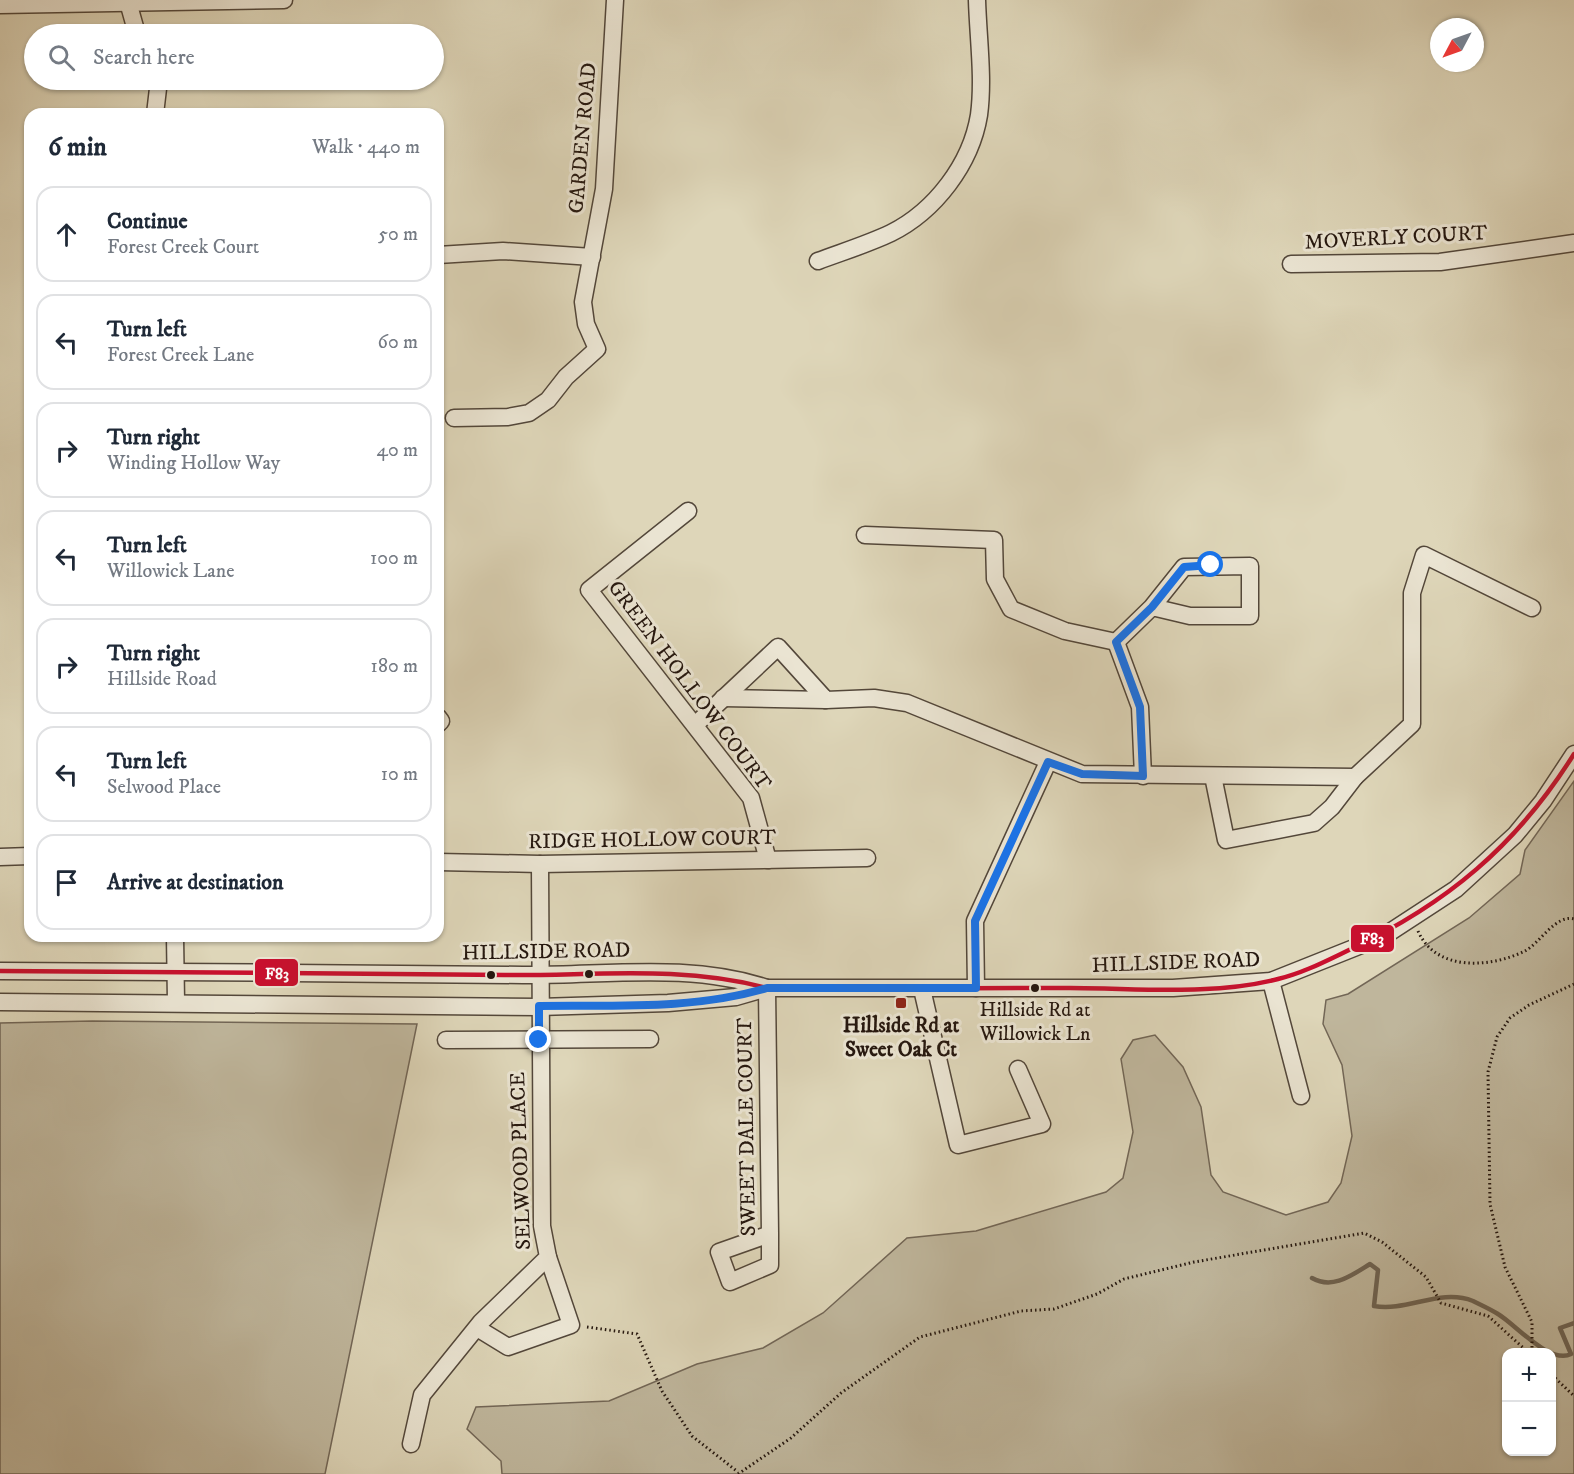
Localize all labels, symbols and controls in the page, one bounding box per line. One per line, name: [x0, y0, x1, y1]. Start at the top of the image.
north arrow: [1430, 18, 1484, 72]
search box: [24, 24, 444, 90]
icon: search: [45, 41, 78, 74]
text: Search here: [93, 44, 195, 71]
street label: GARDEN ROAD: [563, 61, 603, 215]
text: 6 min: [48, 131, 107, 164]
text: Walk · 440 m: [312, 135, 420, 160]
text: Continue: [107, 208, 188, 235]
icon: ahead: [50, 218, 83, 251]
street label: MOVERLY COURT: [1304, 220, 1488, 256]
text: 50 m: [378, 222, 418, 247]
text: Forest Creek Court: [107, 235, 259, 260]
text: Turn left: [107, 316, 187, 343]
icon: left: [50, 326, 83, 359]
text: 60 m: [378, 330, 418, 355]
text: Forest Creek Lane: [107, 343, 254, 368]
text: Turn right: [107, 424, 200, 451]
icon: right: [50, 434, 83, 467]
text: 40 m: [376, 438, 418, 463]
text: Winding Hollow Way: [107, 451, 280, 476]
text: Turn left: [107, 532, 187, 559]
icon: left: [50, 542, 83, 575]
text: 100 m: [370, 546, 418, 571]
route start: [1197, 551, 1223, 577]
text: Willowick Lane: [107, 559, 234, 584]
street label: GREEN HOLLOW COURT: [602, 576, 777, 796]
text: Turn right: [107, 640, 200, 667]
icon: right: [50, 650, 83, 683]
text: 180 m: [371, 654, 418, 679]
text: Hillside Road: [107, 667, 217, 692]
text: Turn left: [107, 748, 187, 775]
icon: left: [50, 758, 83, 791]
text: 10 m: [381, 762, 418, 787]
text: Selwood Place: [107, 775, 221, 800]
street label: RIDGE HOLLOW COURT: [528, 825, 776, 855]
icon: arrive: [50, 866, 83, 899]
text: Arrive at destination: [107, 869, 284, 896]
line badge: F83: [1350, 924, 1395, 953]
text: F83: [1360, 929, 1384, 949]
street label: HILLSIDE ROAD: [462, 938, 630, 966]
street label: HILLSIDE ROAD: [1091, 947, 1261, 979]
line badge: F83: [254, 958, 299, 987]
text: F83: [265, 964, 289, 984]
unlabelled marker: [583, 968, 595, 980]
unlabelled marker: [485, 969, 497, 981]
marker: Hillside Rd at Willowick Ln: [1029, 982, 1041, 994]
marker: Hillside Rd at Sweet Oak Ct: [894, 996, 908, 1010]
place label: Hillside Rd at Willowick Ln: [979, 998, 1091, 1047]
place label: Hillside Rd at Sweet Oak Ct: [843, 1013, 959, 1063]
street label: SWEET DALE COURT: [732, 1017, 762, 1236]
route end: [525, 1026, 551, 1052]
street label: SELWOOD PLACE: [505, 1071, 537, 1251]
map controls: [1502, 1348, 1556, 1456]
button: +: [1502, 1348, 1556, 1402]
button: −: [1502, 1402, 1556, 1456]

